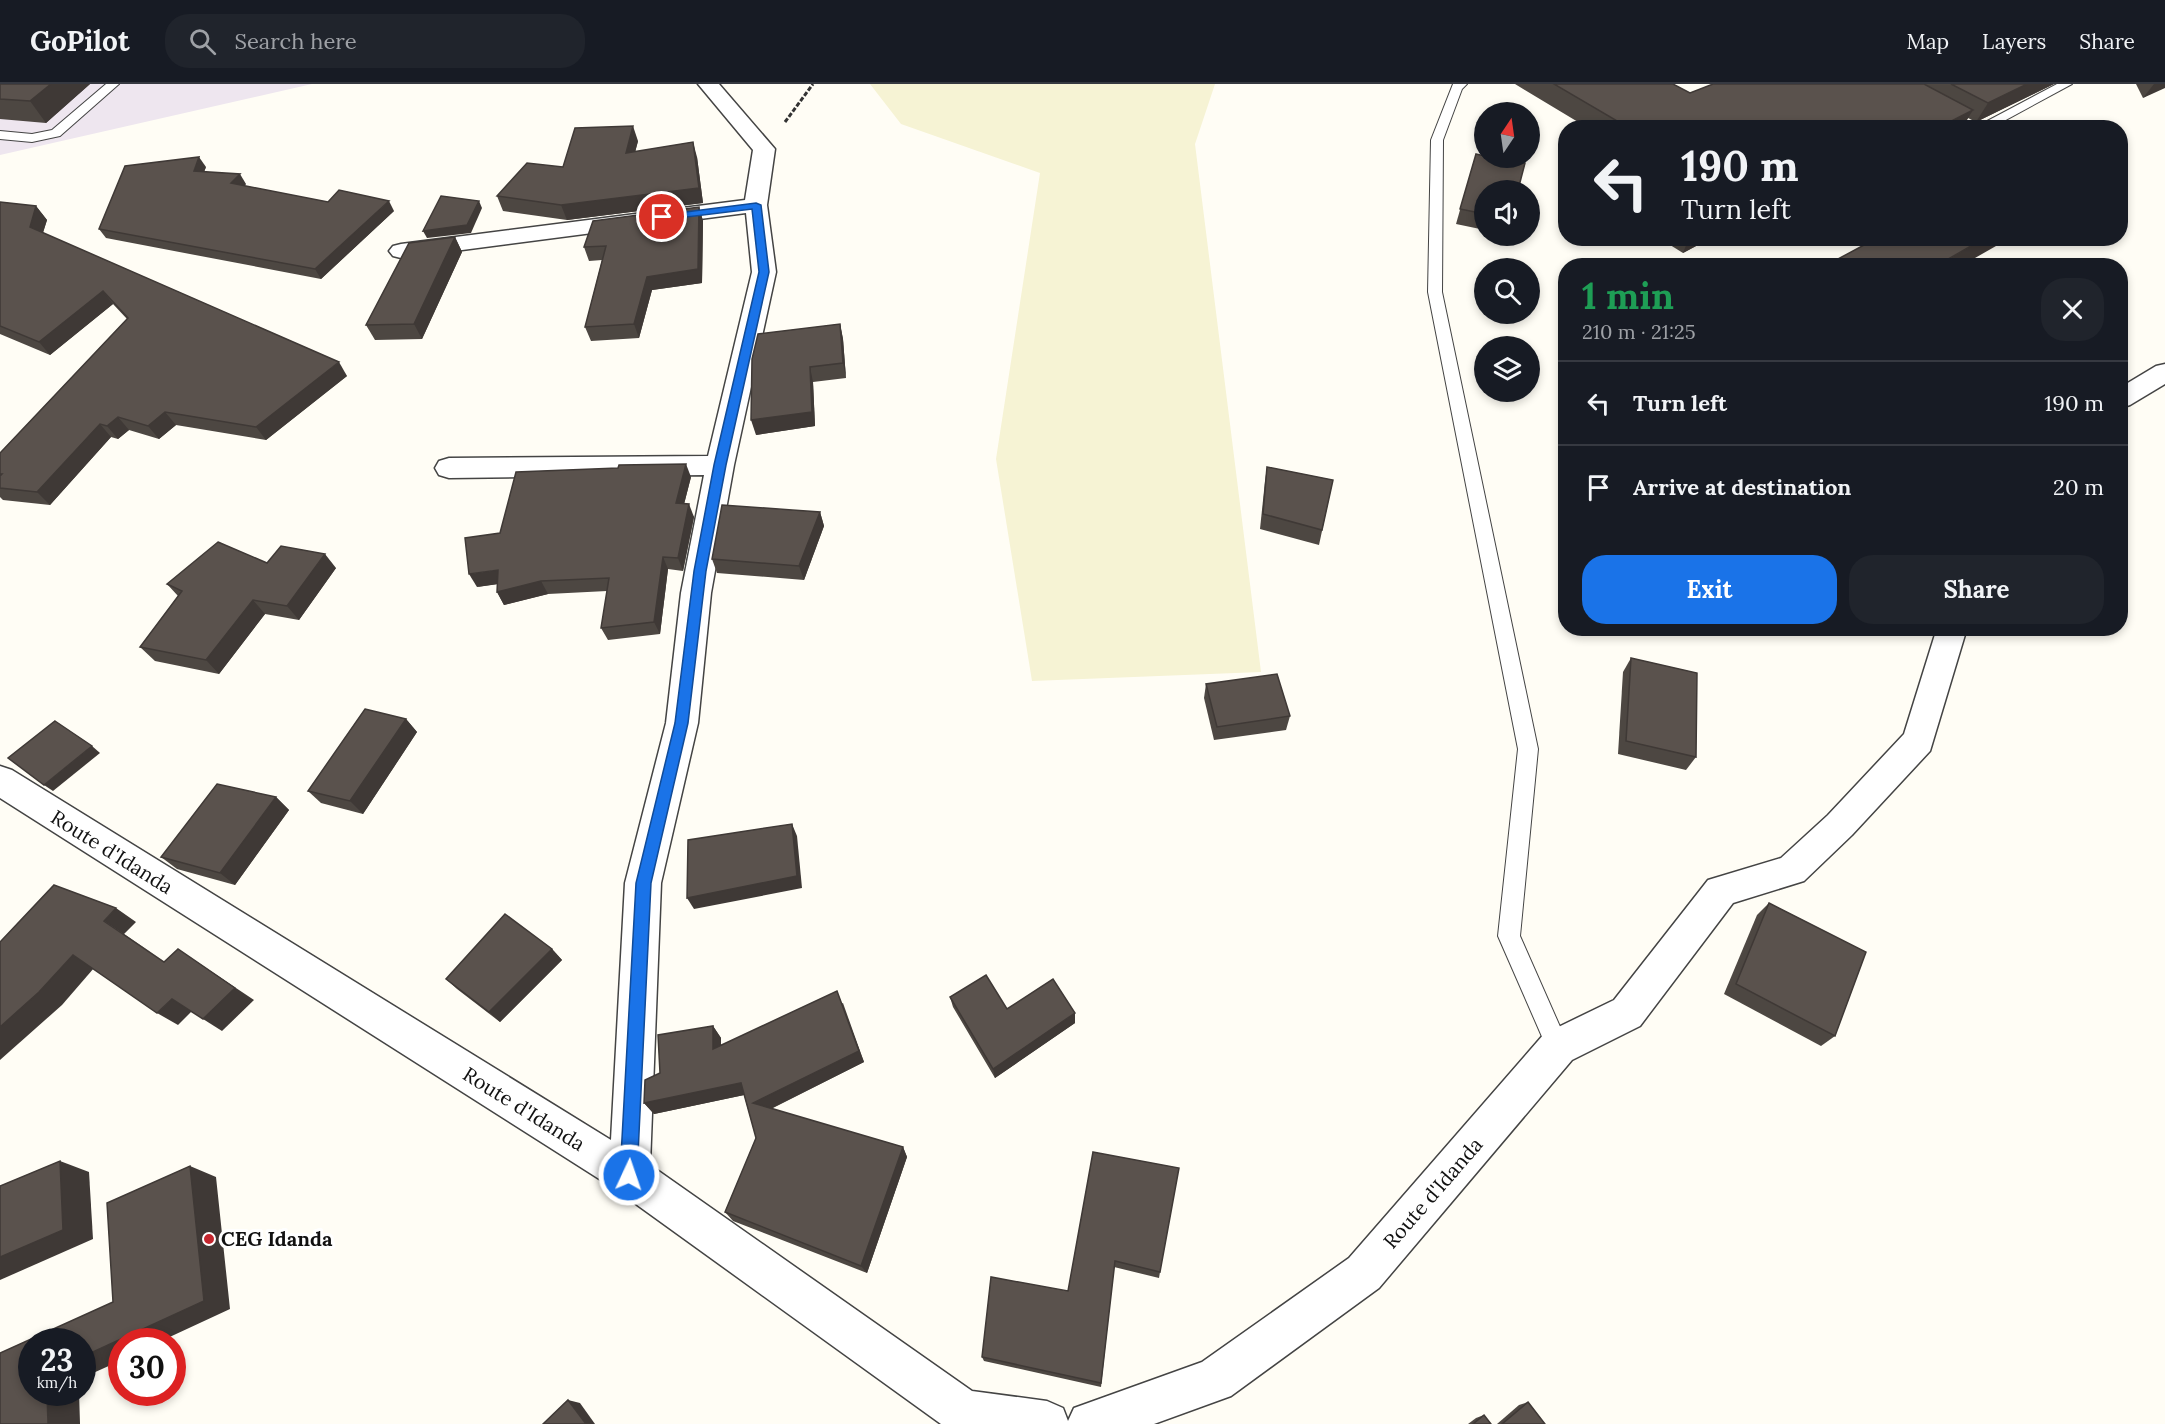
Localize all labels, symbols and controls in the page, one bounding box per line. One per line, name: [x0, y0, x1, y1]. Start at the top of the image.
search box: [165, 14, 585, 68]
text: GoPilot: [30, 23, 129, 59]
icon: search: [186, 25, 219, 58]
text: Search here: [234, 27, 357, 55]
text: Map: [1906, 28, 1949, 55]
text: Layers: [1982, 28, 2046, 55]
text: Share: [2079, 28, 2135, 55]
north arrow: [1474, 102, 1540, 168]
map controls: [1474, 102, 1540, 402]
text: 190 m: [1681, 139, 1799, 193]
icon: left: [1582, 144, 1660, 222]
button: sound: [1474, 180, 1540, 246]
pin: [636, 191, 687, 242]
text: Turn left: [1681, 192, 1791, 226]
icon: arrive: [645, 200, 678, 233]
button: search: [1474, 258, 1540, 324]
text: 1 min: [1582, 273, 1674, 319]
button: close: [2041, 278, 2104, 341]
text: 210 m · 21:25: [1582, 319, 1696, 344]
button: layers: [1474, 336, 1540, 402]
icon: left: [1582, 387, 1615, 420]
text: Turn left: [1633, 389, 1727, 417]
text: 190 m: [2044, 389, 2104, 417]
icon: arrive: [1582, 471, 1615, 504]
text: Arrive at destination: [1633, 473, 1851, 501]
text: 20 m: [2053, 473, 2104, 501]
button: Exit: [1582, 555, 1837, 624]
button: Share: [1849, 555, 2104, 624]
street label: Route d'Idanda: [47, 804, 178, 899]
street label: Route d'Idanda: [459, 1061, 590, 1156]
street label: Route d'Idanda: [1378, 1132, 1488, 1253]
position arrow: [597, 1143, 661, 1207]
place label: CEG Idanda: [221, 1226, 333, 1251]
marker: CEG Idanda: [202, 1232, 216, 1246]
speed limit sign: 30: [108, 1328, 186, 1406]
text: 23: [41, 1341, 73, 1379]
text: km/h: [37, 1373, 77, 1392]

